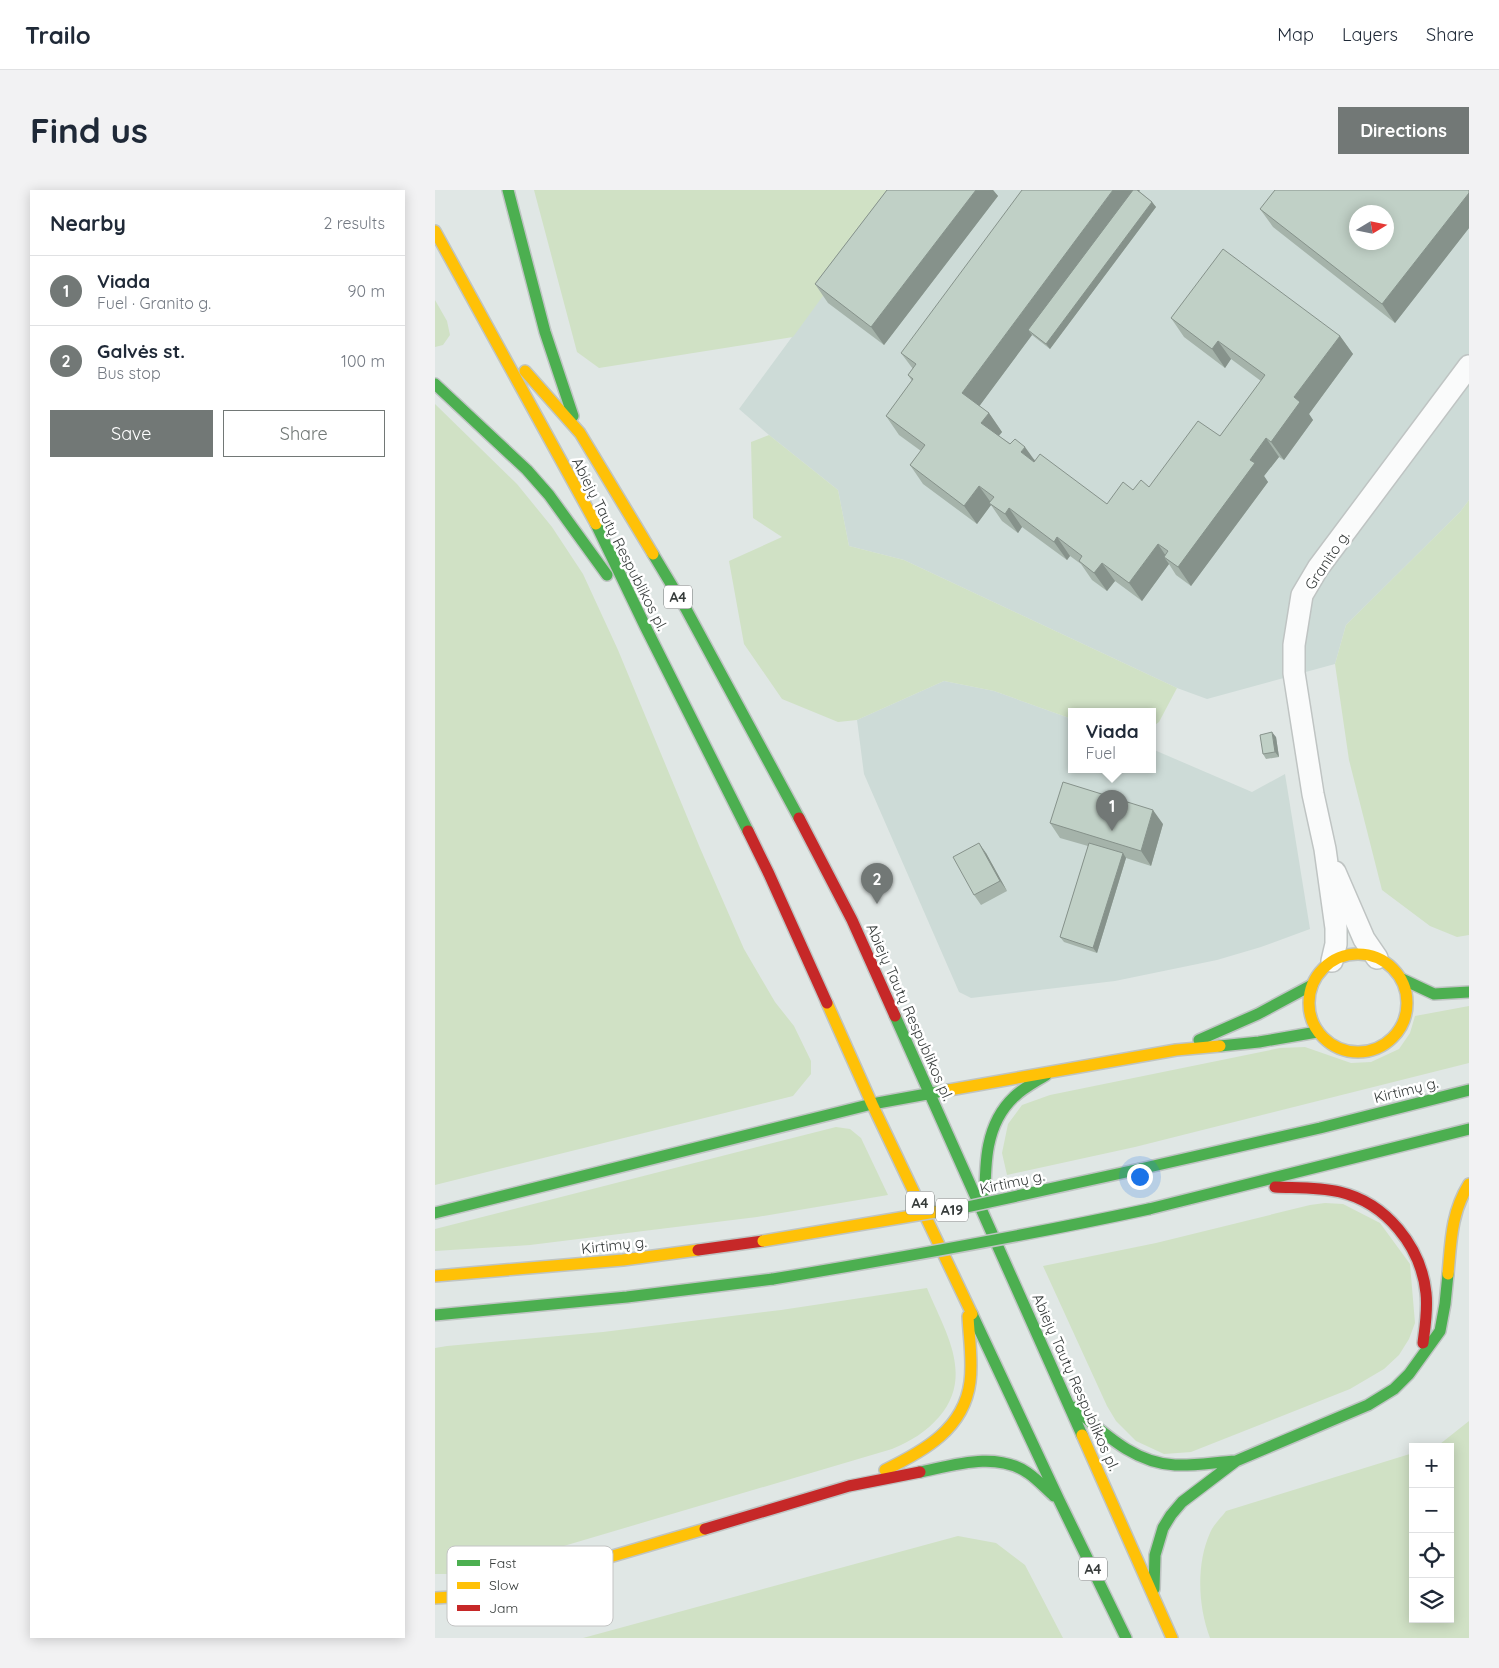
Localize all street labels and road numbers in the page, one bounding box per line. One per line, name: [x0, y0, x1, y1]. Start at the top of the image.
street label: Abiejų Tautų Respublikos pl.: [568, 454, 672, 634]
street label: Granito g.: [1300, 527, 1354, 593]
road number: A4: [664, 586, 692, 608]
street label: Abiejų Tautų Respublikos pl.: [862, 920, 958, 1104]
street label: Kirtimų g.: [1372, 1073, 1440, 1107]
street label: Kirtimų g.: [978, 1166, 1046, 1198]
road number: A4: [906, 1191, 934, 1214]
road number: A19: [936, 1198, 968, 1222]
street label: Kirtimų g.: [580, 1232, 648, 1258]
street label: Abiejų Tautų Respublikos pl.: [1028, 1290, 1124, 1474]
road number: A4: [1079, 1558, 1107, 1580]

